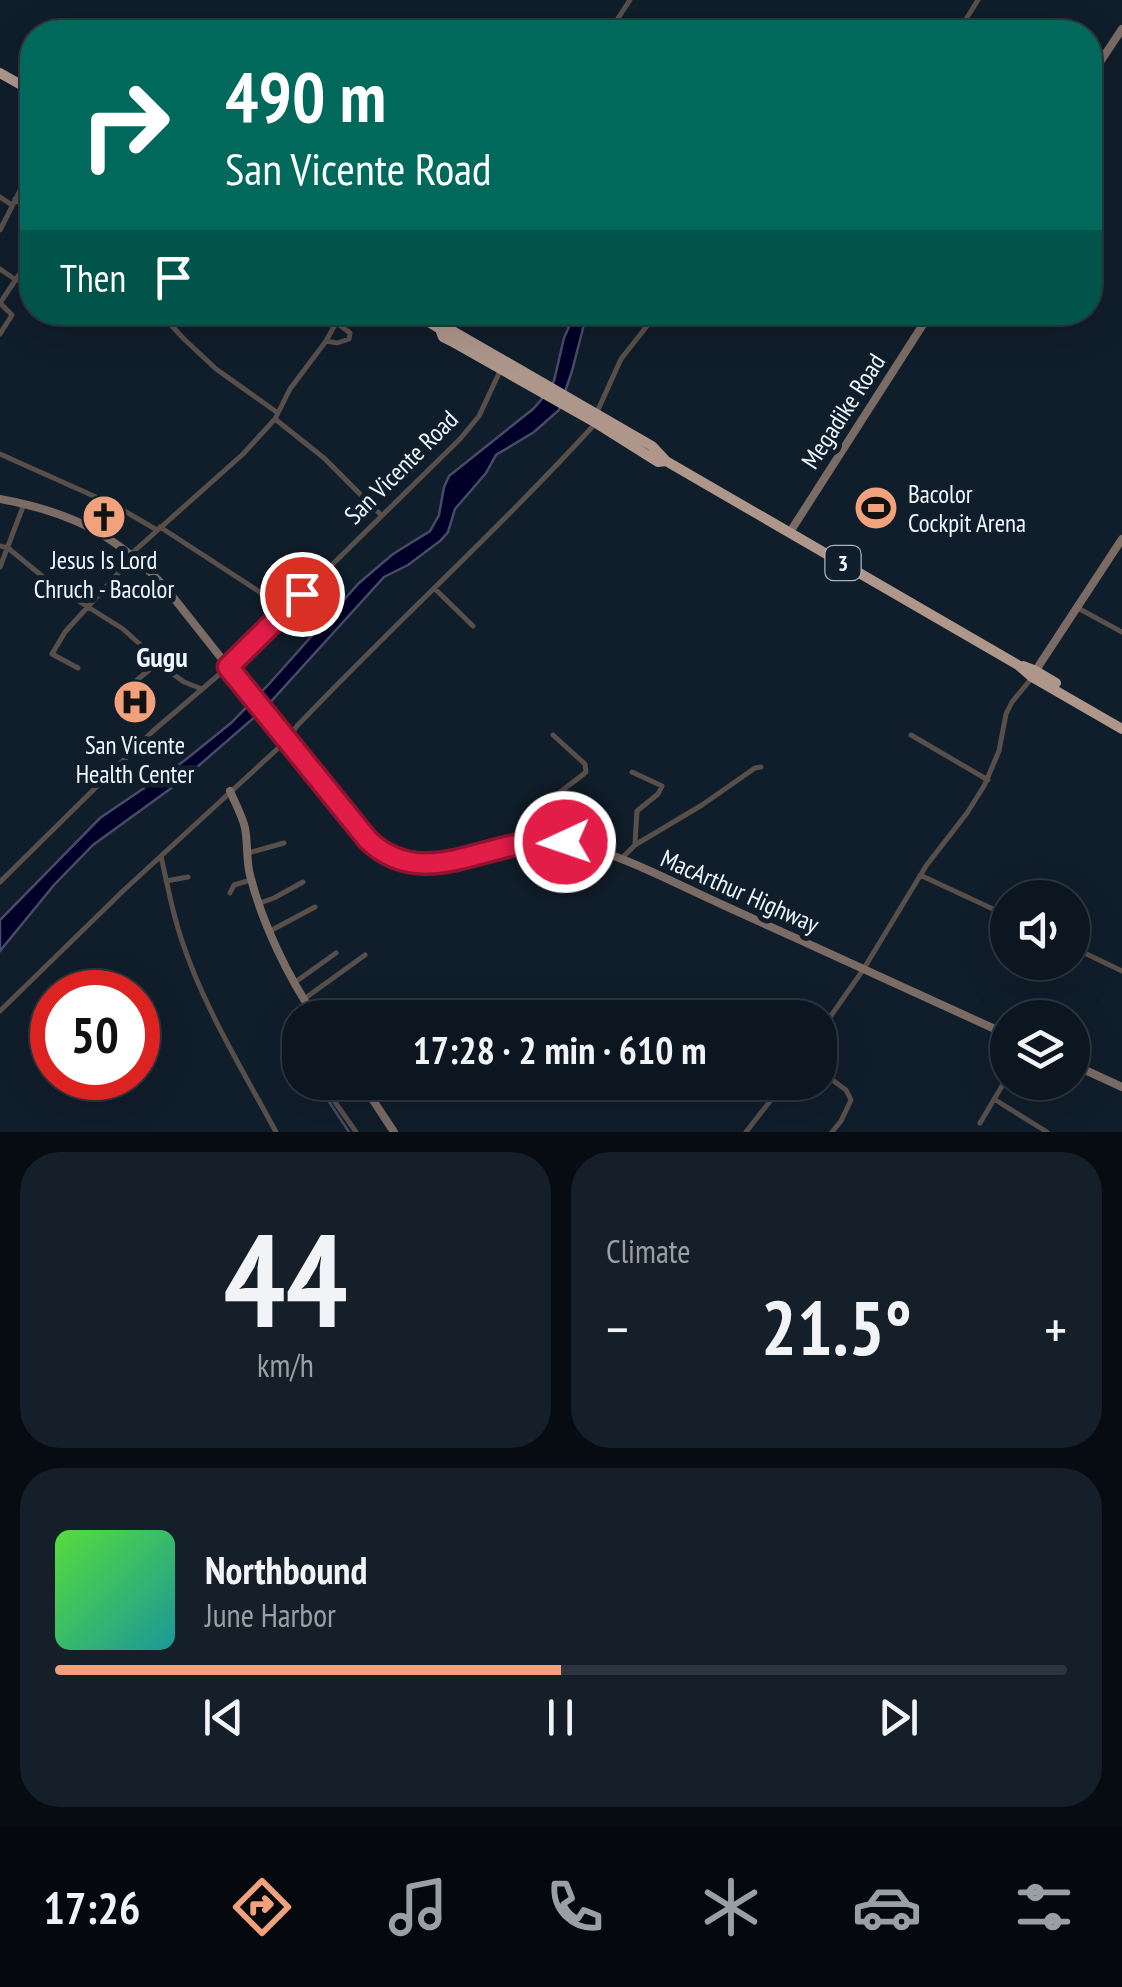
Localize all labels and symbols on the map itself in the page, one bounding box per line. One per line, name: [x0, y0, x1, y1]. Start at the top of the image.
street label: Megadike Road: [794, 347, 892, 475]
street label: San Vicente Road: [337, 403, 465, 531]
place label: Bacolor Cockpit Arena: [908, 478, 1026, 539]
sports icon: Bacolor Cockpit Arena: [853, 485, 899, 531]
church icon: Jesus Is Lord Chruch - Bacolor: [81, 494, 127, 540]
place label: Jesus Is Lord Chruch - Bacolor: [34, 544, 174, 605]
road number: 3: [826, 546, 860, 580]
pin: [260, 552, 345, 637]
district label: Gugu: [136, 638, 188, 675]
hospital icon: San Vicente Health Center: [112, 679, 158, 725]
place label: San Vicente Health Center: [76, 729, 194, 790]
position arrow: [513, 790, 617, 894]
street label: MacArthur Highway: [656, 842, 825, 940]
speed limit sign: 50: [30, 970, 160, 1100]

